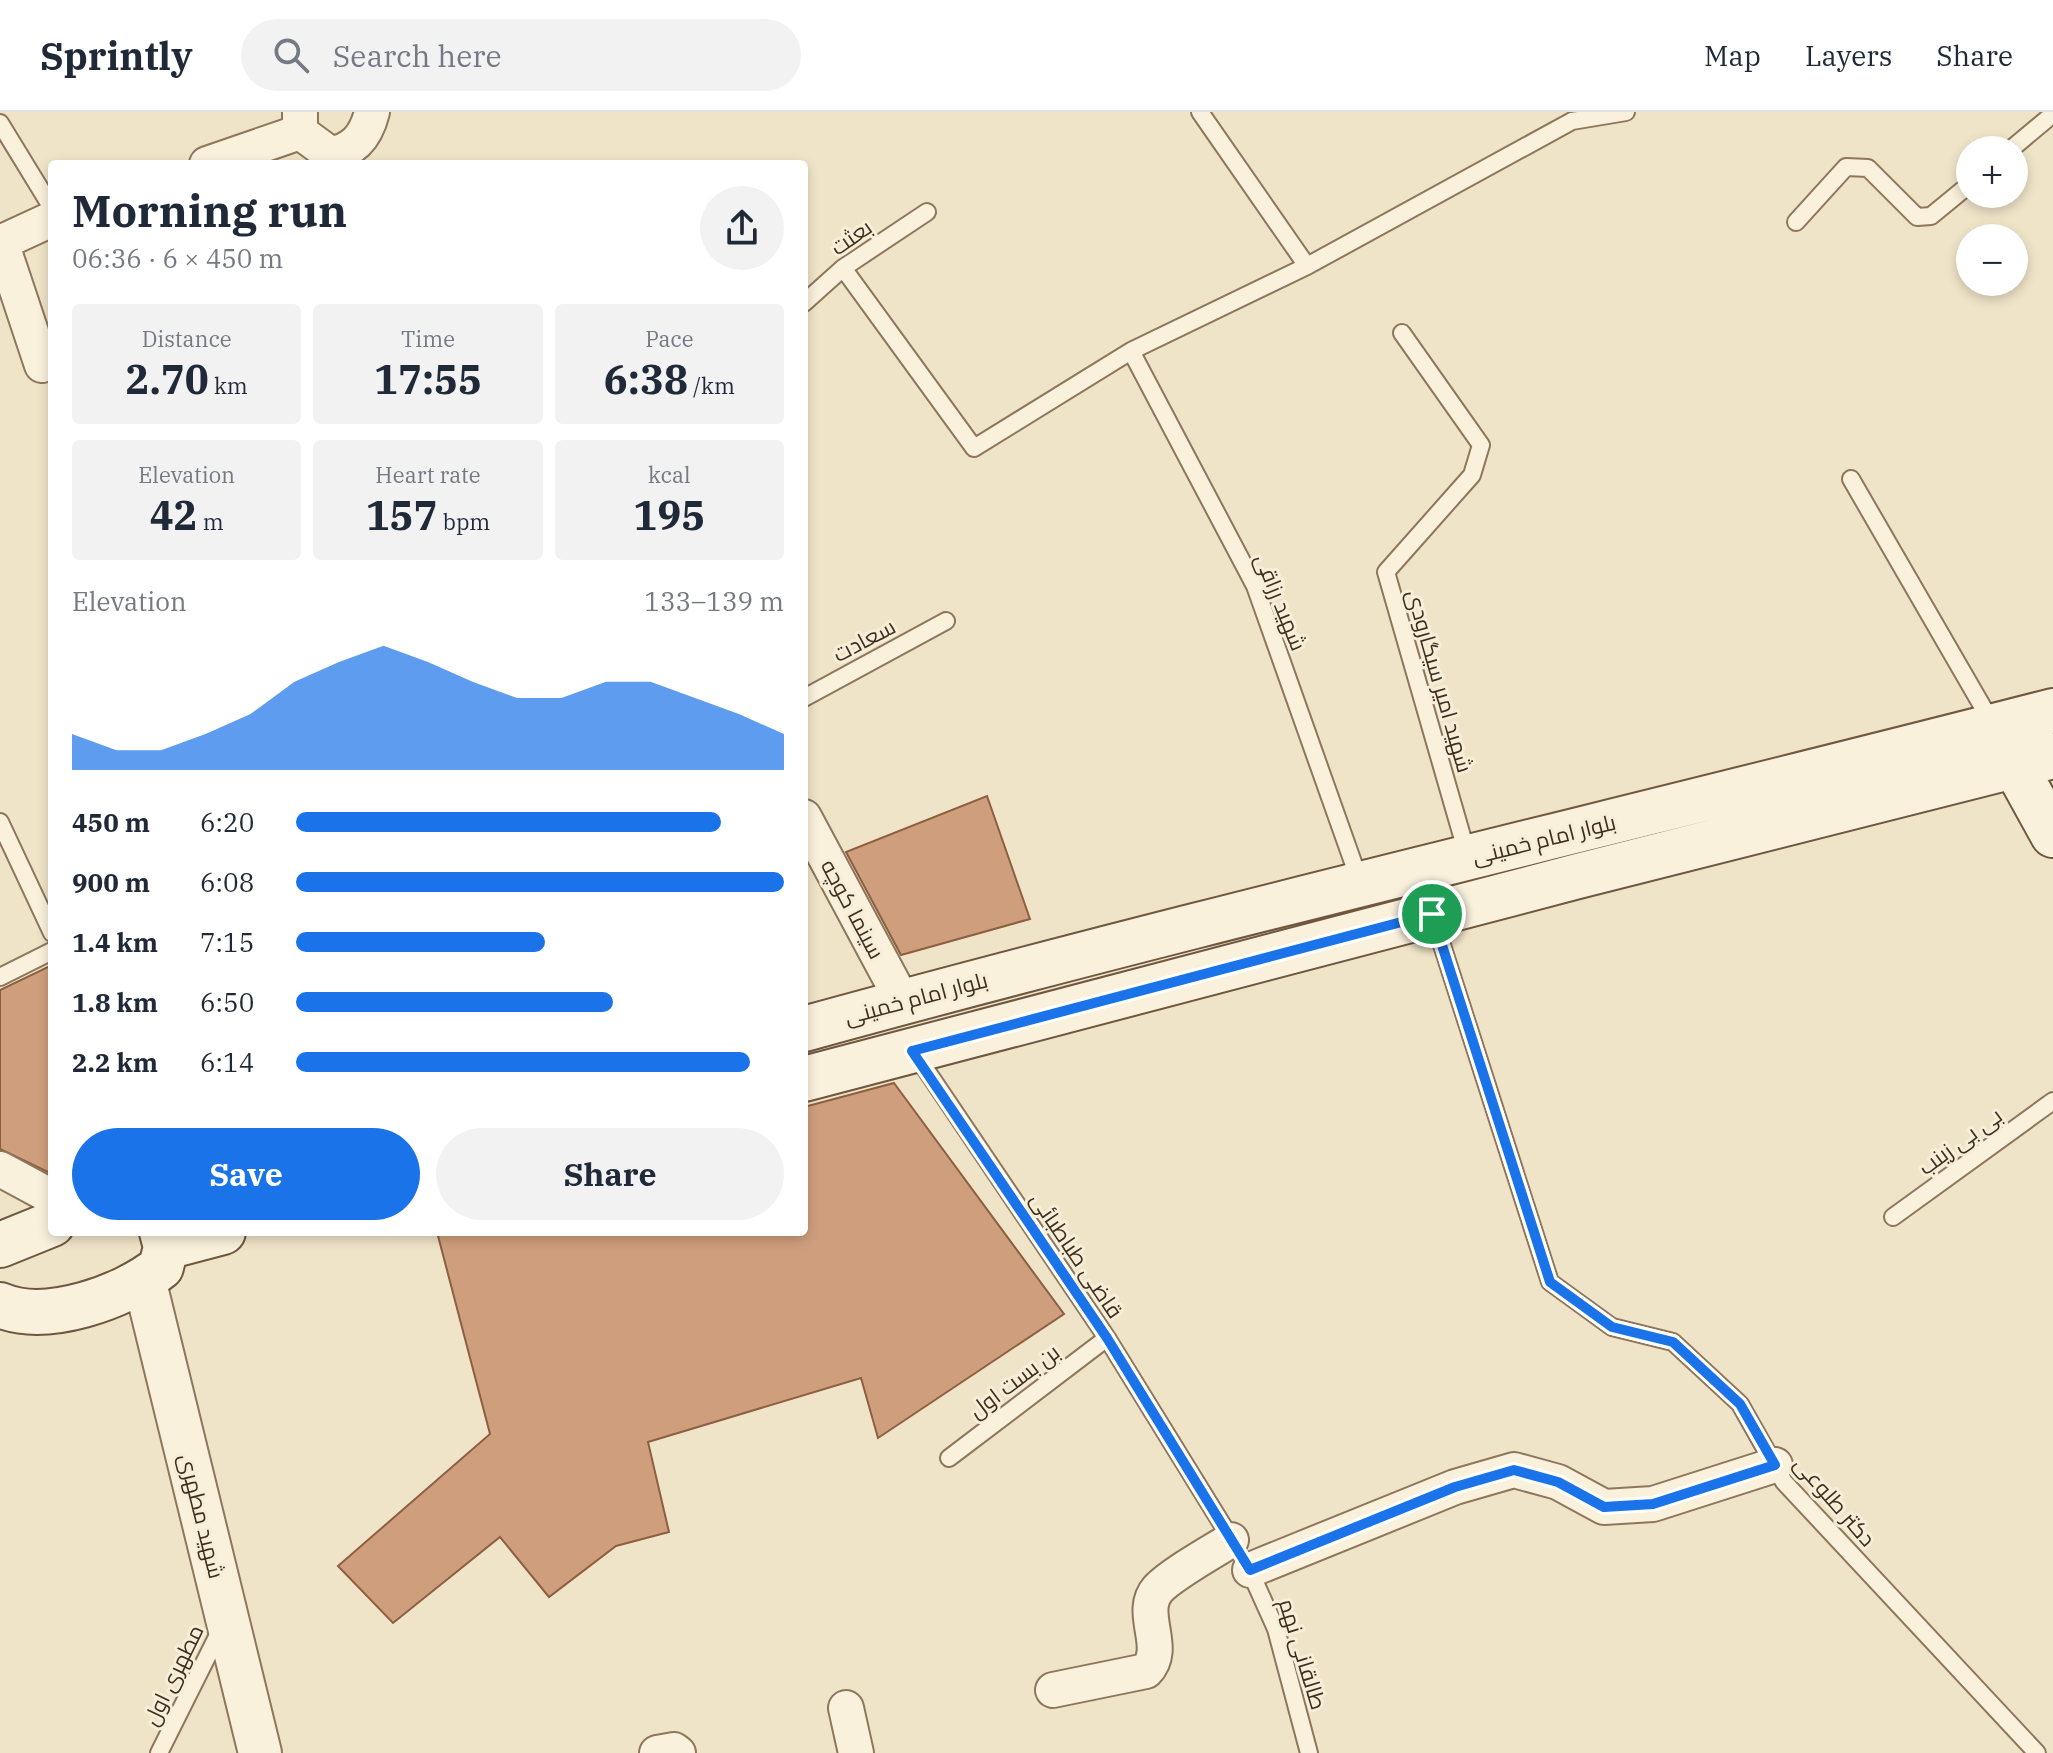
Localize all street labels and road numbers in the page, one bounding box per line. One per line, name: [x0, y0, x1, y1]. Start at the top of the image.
street label: بعثت: [824, 212, 877, 261]
street label: شهید رزاقی: [1249, 549, 1314, 655]
street label: شهید امیر سیگارودی: [1400, 586, 1480, 776]
street label: سعادت: [828, 611, 900, 668]
street label: بلوار امام خمینی: [1469, 807, 1619, 872]
street label: سینما کوچه: [814, 854, 892, 964]
street label: بلوار امام خمینی: [841, 964, 991, 1032]
street label: بی بی زینب: [1912, 1100, 2007, 1181]
street label: قاضی طباطبائی: [1024, 1186, 1130, 1324]
street label: بن بست اول: [962, 1337, 1065, 1424]
street label: دکتر طلوعی: [1788, 1449, 1883, 1552]
street label: شهید مطهری: [173, 1451, 232, 1581]
street label: طالقانی نهم: [1271, 1595, 1334, 1714]
street label: مطهری اول: [136, 1619, 209, 1730]

